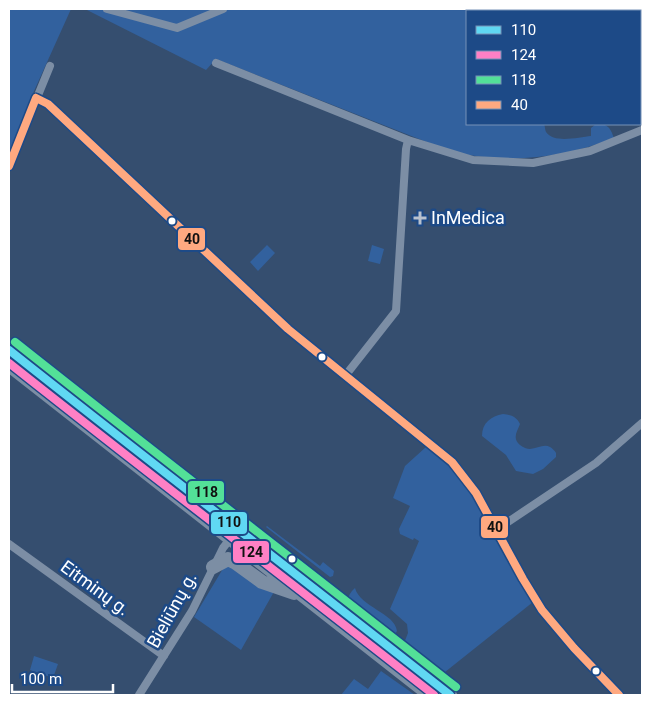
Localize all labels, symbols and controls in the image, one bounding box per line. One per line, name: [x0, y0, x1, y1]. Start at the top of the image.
legend: [466, 10, 641, 125]
text: 110: [511, 21, 536, 39]
text: 124: [511, 46, 537, 64]
text: 118: [511, 71, 536, 89]
text: 40: [511, 96, 528, 114]
place label: InMedica: [431, 207, 505, 228]
marker: InMedica: [413, 211, 427, 225]
unlabelled marker: [167, 216, 177, 226]
line badge: 40: [177, 227, 206, 251]
text: 40: [184, 231, 200, 247]
unlabelled marker: [317, 352, 327, 362]
line badge: 118: [187, 480, 225, 504]
text: 118: [194, 484, 218, 500]
line badge: 110: [210, 511, 248, 535]
text: 110: [217, 514, 241, 530]
line badge: 40: [480, 515, 509, 539]
text: 40: [487, 519, 503, 535]
line badge: 124: [232, 540, 270, 564]
text: 124: [239, 544, 263, 560]
unlabelled marker: [287, 554, 297, 564]
street label: Eitminų g.: [57, 556, 134, 620]
street label: Bieliūnų g.: [142, 568, 201, 651]
scale bar: [12, 662, 114, 694]
unlabelled marker: [591, 666, 601, 676]
text: 100 m: [20, 670, 62, 688]

